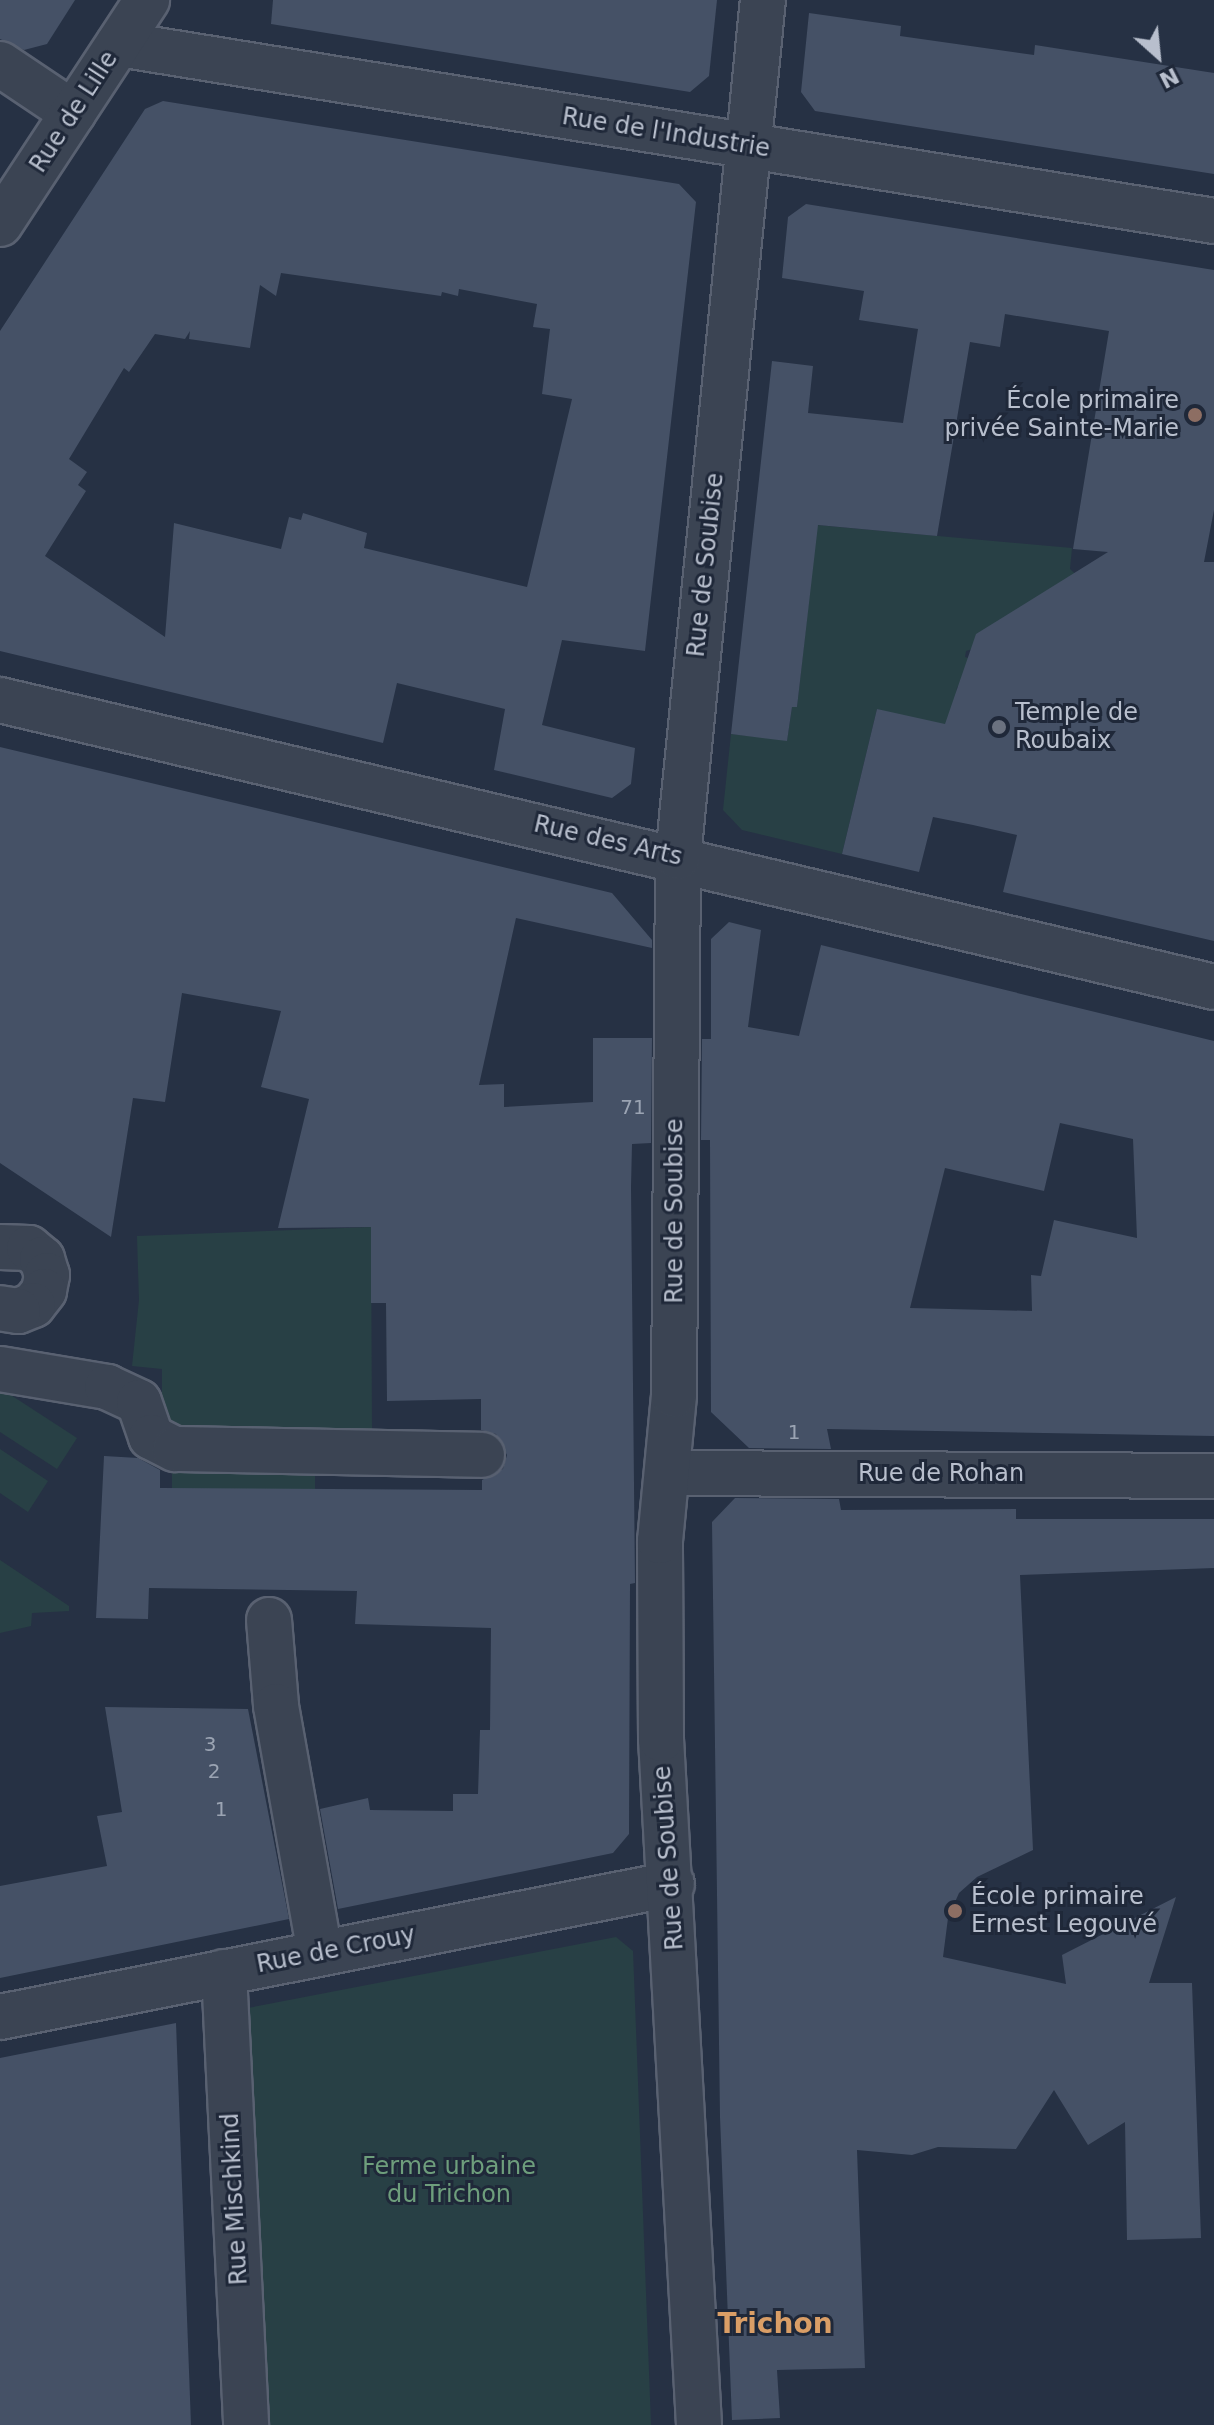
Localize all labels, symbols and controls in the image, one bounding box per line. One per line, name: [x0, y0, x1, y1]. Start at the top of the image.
north arrow: [1118, 16, 1198, 96]
street label: Rue de Lille: [24, 46, 124, 178]
text: N: [1155, 63, 1183, 93]
street label: Rue de l'Industrie: [560, 102, 772, 164]
place label: École primaire privée Sainte-Marie: [944, 387, 1179, 443]
marker: École primaire privée Sainte-Marie: [1186, 406, 1204, 424]
street label: Rue de Soubise: [682, 471, 730, 659]
place label: Temple de Roubaix: [1015, 699, 1138, 755]
marker: Temple de Roubaix: [990, 718, 1008, 736]
street label: Rue des Arts: [531, 810, 685, 872]
house number: 71: [620, 1095, 646, 1119]
street label: Rue de Soubise: [661, 1118, 689, 1304]
house number: 1: [788, 1420, 800, 1444]
street label: Rue de Rohan: [858, 1460, 1024, 1488]
house number: 3: [204, 1732, 216, 1756]
house number: 2: [208, 1759, 220, 1783]
street label: Rue de Soubise: [648, 1765, 690, 1951]
house number: 1: [215, 1797, 227, 1821]
place label: École primaire Ernest Legouvé: [971, 1883, 1157, 1939]
marker: École primaire Ernest Legouvé: [946, 1902, 964, 1920]
street label: Rue de Crouy: [254, 1921, 418, 1979]
street label: Rue Mischkind: [216, 2112, 254, 2286]
park label: Ferme urbaine du Trichon: [362, 2153, 536, 2209]
district label: Trichon: [717, 2307, 833, 2341]

